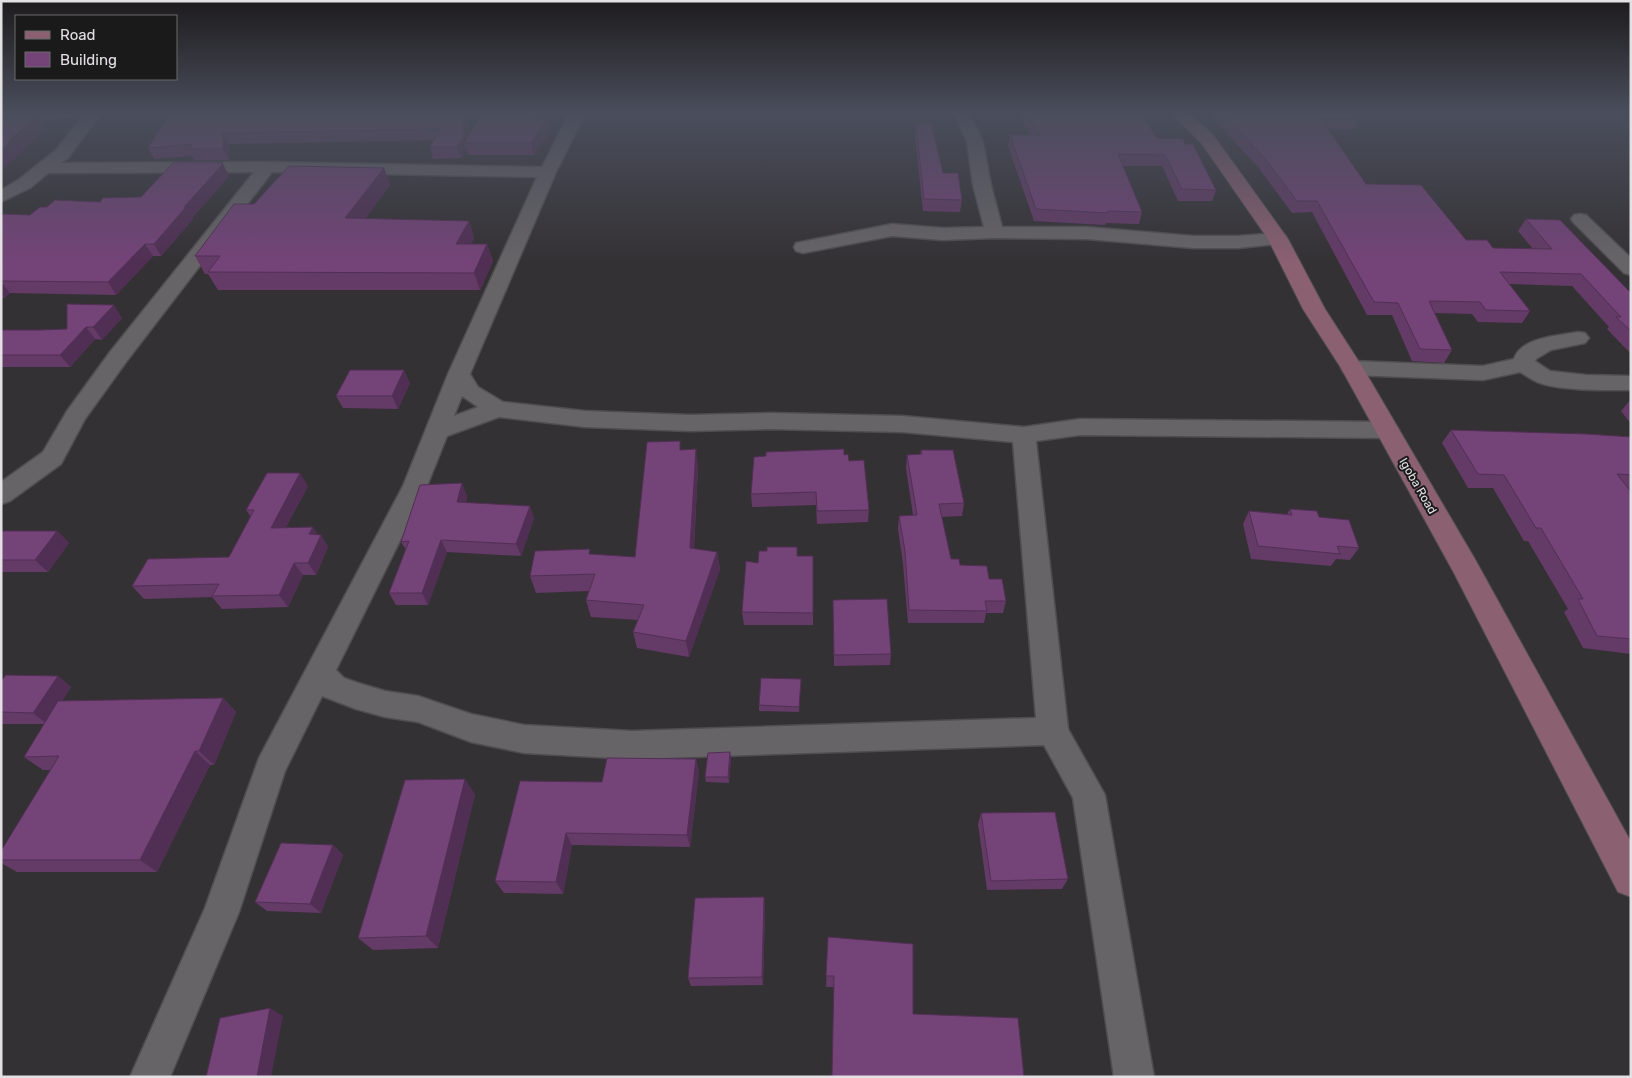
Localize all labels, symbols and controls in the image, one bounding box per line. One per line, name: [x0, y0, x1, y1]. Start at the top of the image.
legend: [15, 15, 178, 80]
text: Road: [60, 26, 96, 44]
text: Building: [60, 51, 117, 69]
street label: Igoba Road: [1396, 455, 1440, 517]

